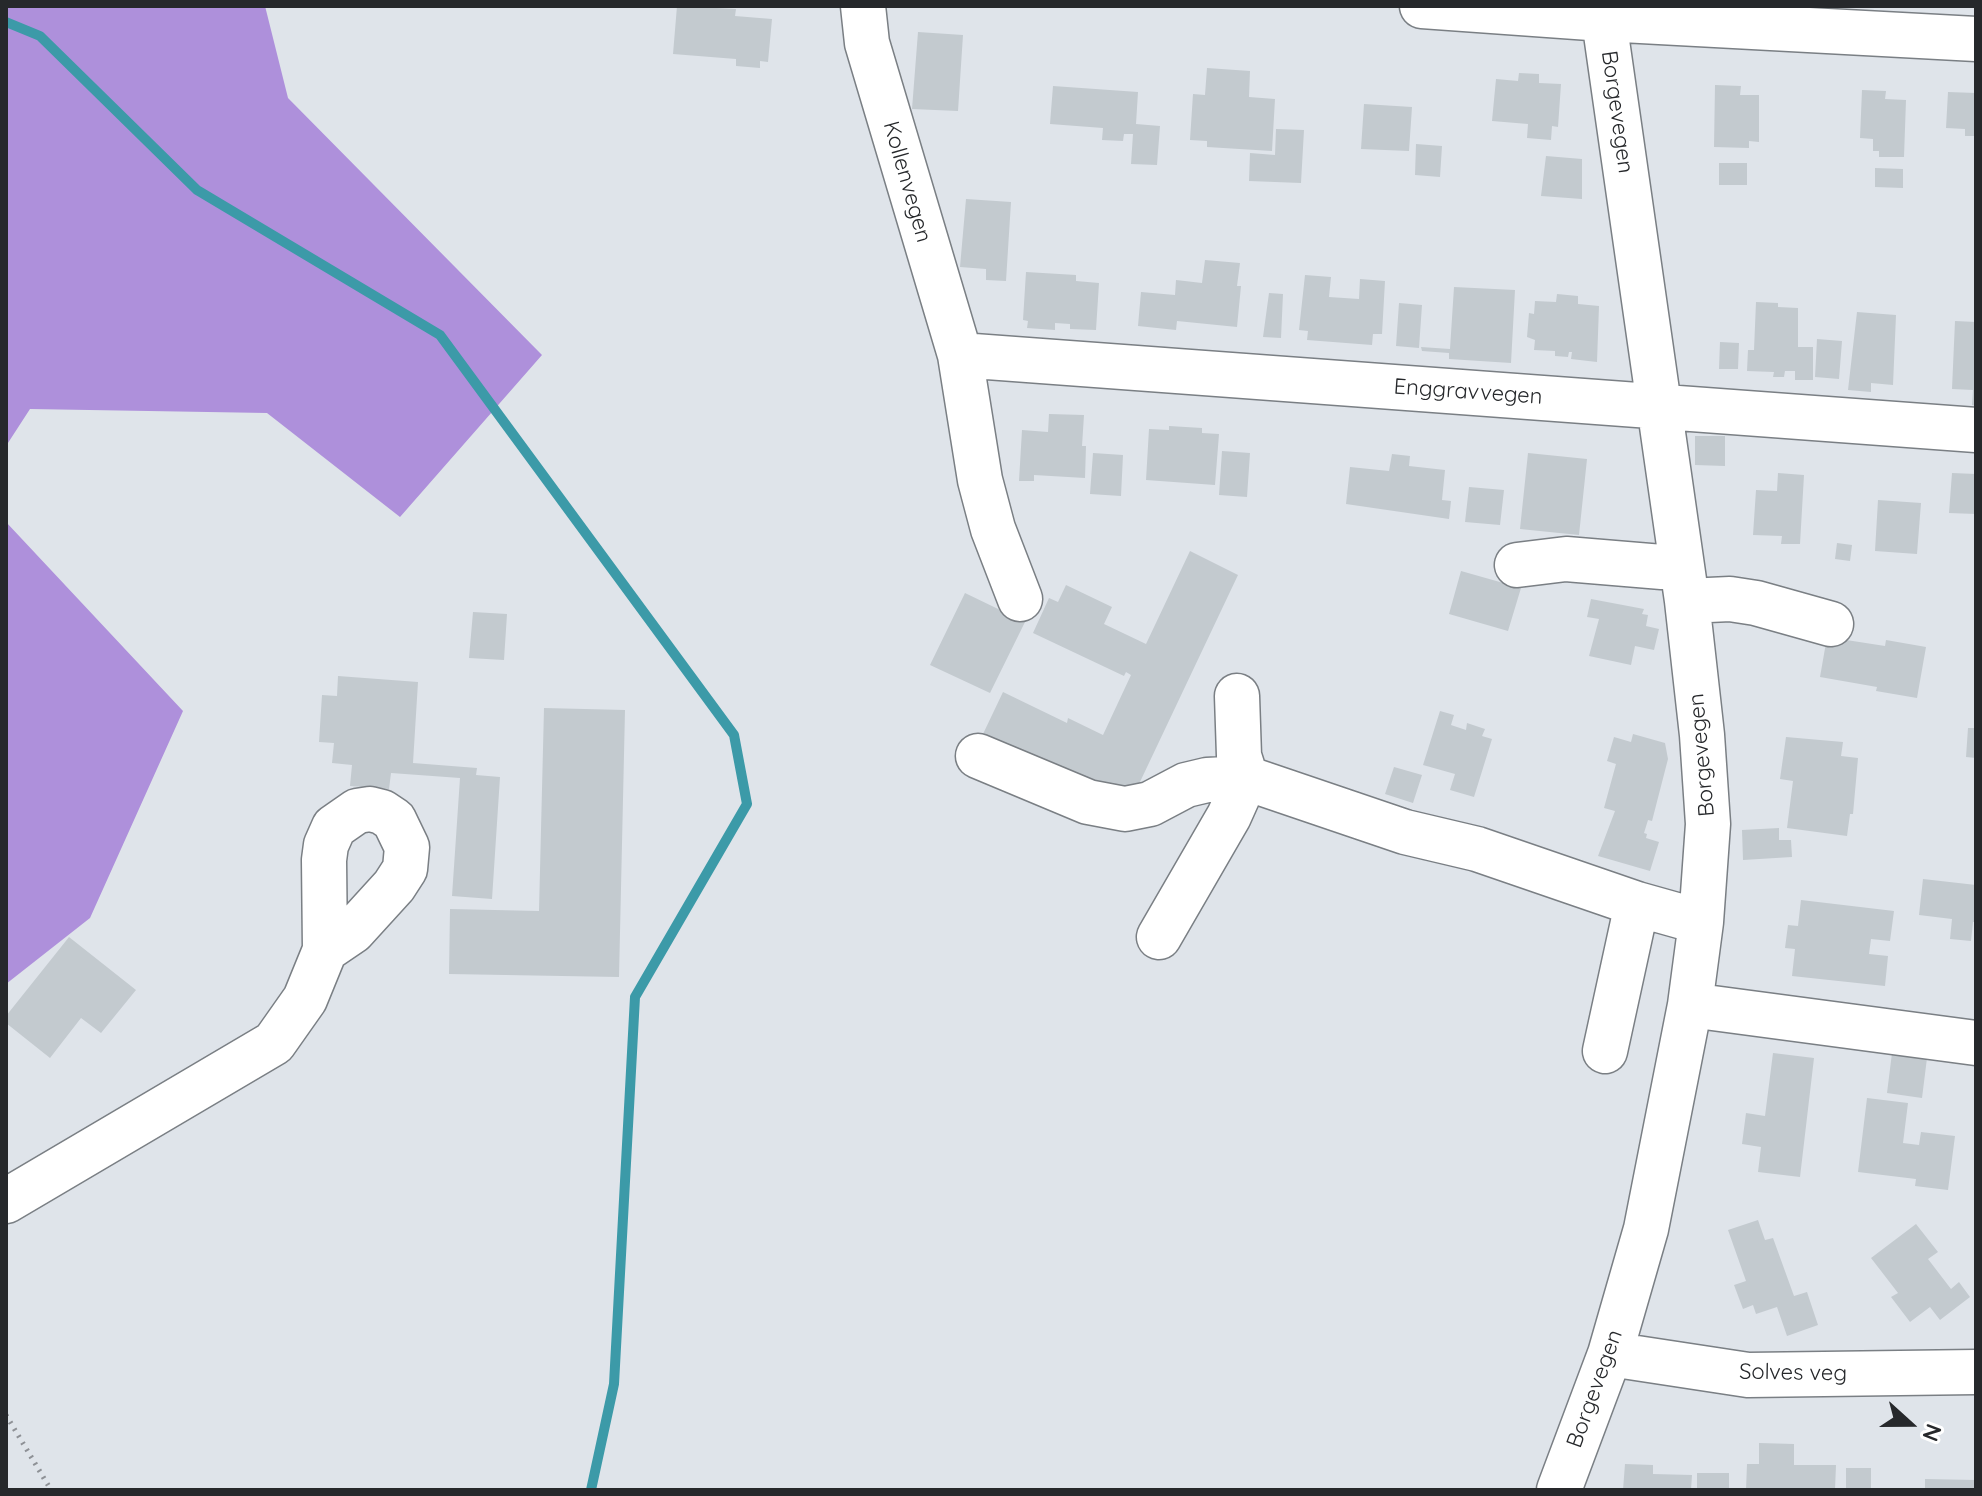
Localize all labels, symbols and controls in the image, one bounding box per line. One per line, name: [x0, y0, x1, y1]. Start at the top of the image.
street label: Borgevegen: [1595, 49, 1639, 175]
street label: Kollenvegen: [877, 118, 937, 246]
street label: Enggravvegen: [1393, 374, 1543, 410]
street label: Borgevegen: [1683, 692, 1721, 818]
street label: Borgevegen: [1561, 1326, 1629, 1452]
street label: Solves veg: [1739, 1359, 1847, 1387]
north arrow: [1870, 1384, 1950, 1464]
text: N: [1916, 1420, 1948, 1445]

